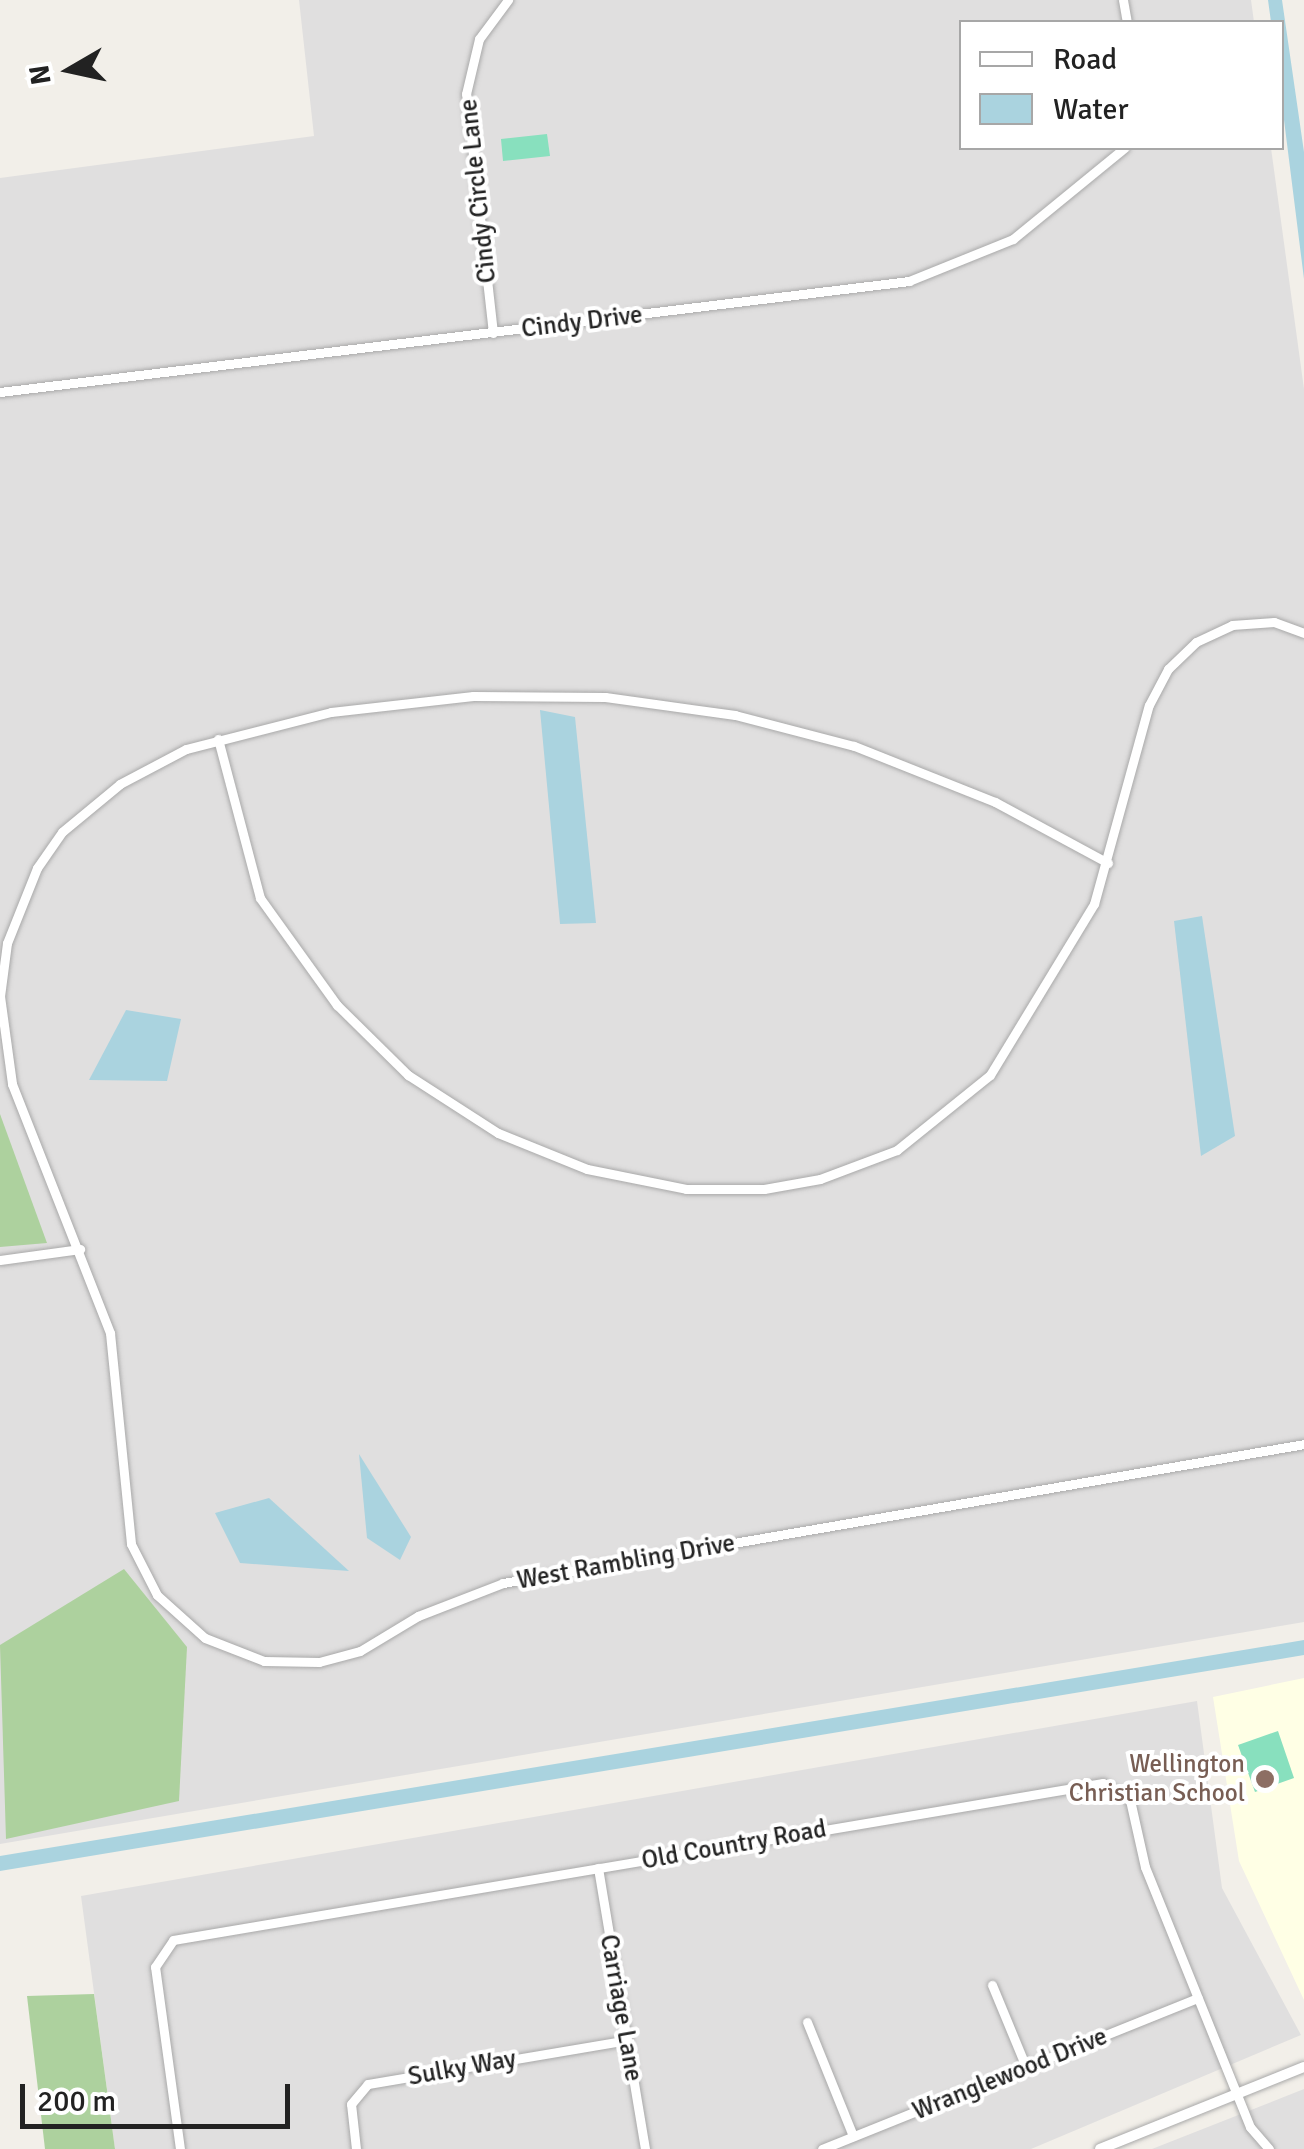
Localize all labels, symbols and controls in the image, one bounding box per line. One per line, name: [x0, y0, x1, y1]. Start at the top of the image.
north arrow: [20, 20, 120, 120]
legend: [959, 20, 1284, 150]
text: Road: [1053, 41, 1117, 78]
text: N: [22, 62, 59, 87]
text: Water: [1053, 91, 1129, 128]
street label: Cindy Circle Lane: [453, 97, 503, 285]
street label: Cindy Drive: [520, 300, 644, 344]
street label: West Rambling Drive: [515, 1528, 737, 1596]
place label: Wellington Christian School: [1069, 1750, 1245, 1809]
marker: Wellington Christian School: [1254, 1768, 1276, 1790]
street label: Old Country Road: [639, 1814, 829, 1876]
street label: Carriage Lane: [593, 1932, 649, 2084]
street label: Wranglewood Drive: [908, 2021, 1112, 2127]
street label: Sulky Way: [406, 2044, 518, 2092]
scale bar: [25, 2064, 295, 2126]
text: 200 m: [37, 2083, 116, 2120]

